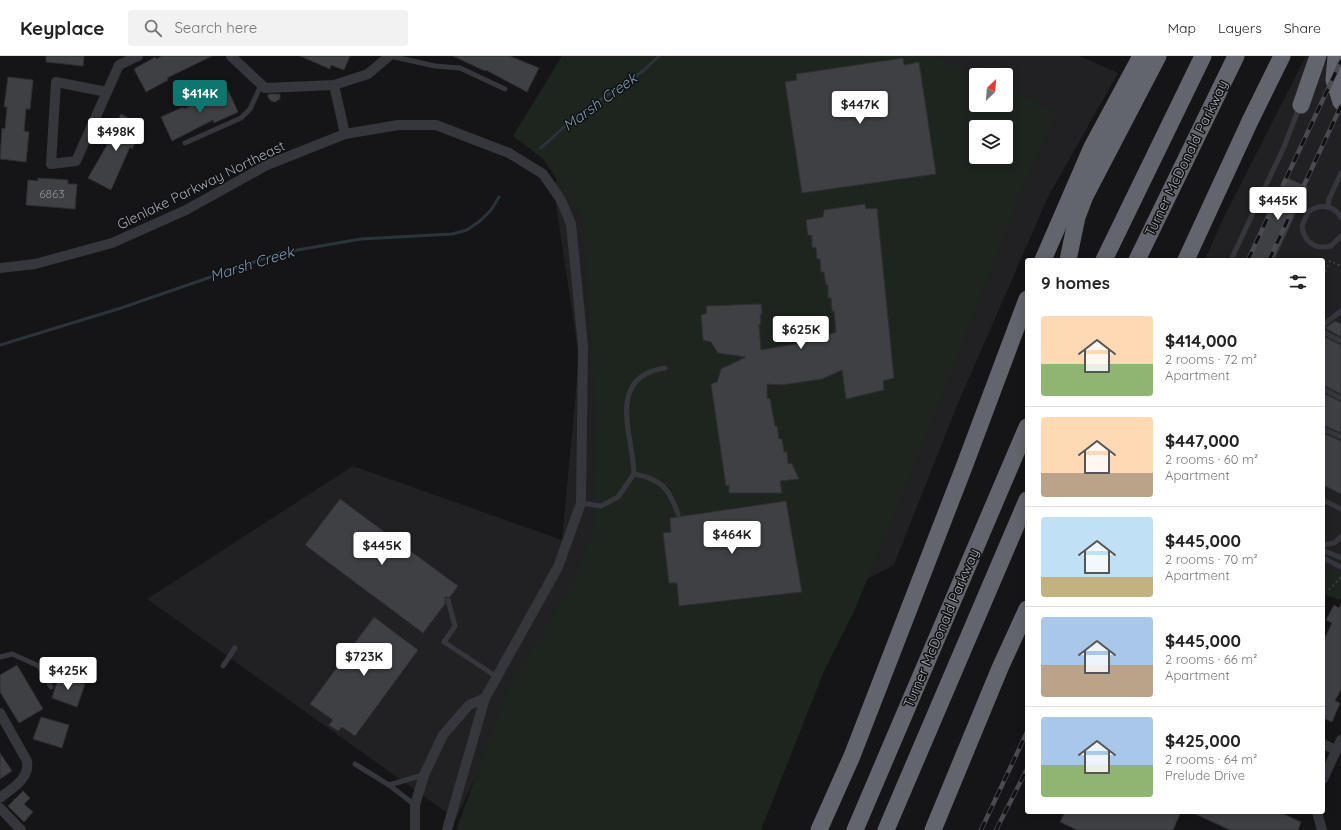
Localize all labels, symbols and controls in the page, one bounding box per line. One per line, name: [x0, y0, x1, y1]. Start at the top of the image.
search box: [128, 10, 408, 46]
text: Keyplace: [20, 16, 104, 40]
icon: search: [142, 17, 164, 39]
text: Search here: [174, 18, 257, 37]
text: Map: [1167, 19, 1196, 37]
text: Layers: [1218, 19, 1262, 37]
text: Share: [1284, 19, 1321, 37]
water label: Marsh Creek: [559, 67, 642, 135]
north arrow: [969, 68, 1013, 112]
map controls: [969, 68, 1013, 164]
street label: Turner McDonald Parkway: [1140, 77, 1232, 239]
pin: $414K: [172, 80, 228, 114]
text: $414K: [182, 85, 218, 101]
pin: $447K: [832, 91, 888, 125]
text: $447K: [841, 96, 879, 112]
pin: $498K: [88, 118, 144, 152]
button: layers: [969, 120, 1013, 164]
text: $498K: [97, 123, 135, 139]
street label: Glenlake Parkway Northeast: [114, 136, 288, 234]
house number: 6863: [39, 186, 65, 201]
pin: $445K: [1250, 187, 1306, 221]
text: $445K: [1258, 192, 1298, 208]
water label: Marsh Creek: [207, 241, 298, 285]
icon: filters: [1287, 271, 1309, 293]
text: 9 homes: [1041, 272, 1110, 293]
pin: $625K: [773, 316, 829, 350]
text: $625K: [782, 321, 820, 337]
text: $414,000: [1165, 330, 1237, 351]
icon: home: [1073, 332, 1121, 380]
text: 2 rooms · 72 m²: [1165, 351, 1257, 367]
text: Apartment: [1165, 367, 1230, 383]
text: $447,000: [1165, 430, 1239, 451]
icon: home: [1073, 433, 1121, 481]
text: 2 rooms · 60 m²: [1165, 451, 1258, 467]
text: Apartment: [1165, 467, 1230, 483]
pin: $464K: [704, 521, 760, 555]
text: $464K: [713, 526, 751, 542]
text: $445,000: [1165, 530, 1241, 551]
pin: $445K: [354, 532, 410, 566]
icon: home: [1073, 533, 1121, 581]
text: $445K: [362, 537, 402, 553]
street label: Turner McDonald Parkway: [899, 546, 983, 710]
text: 2 rooms · 70 m²: [1165, 551, 1258, 567]
text: Apartment: [1165, 567, 1230, 583]
text: $445,000: [1165, 630, 1241, 651]
icon: home: [1073, 633, 1121, 681]
pin: $723K: [336, 643, 392, 677]
text: $723K: [345, 648, 383, 664]
text: 2 rooms · 66 m²: [1165, 651, 1257, 667]
pin: $425K: [40, 657, 96, 691]
text: $425K: [49, 662, 87, 678]
text: Apartment: [1165, 667, 1230, 683]
text: $425,000: [1165, 730, 1241, 751]
icon: home: [1073, 733, 1121, 781]
text: 2 rooms · 64 m²: [1165, 751, 1257, 767]
text: Prelude Drive: [1165, 767, 1245, 783]

